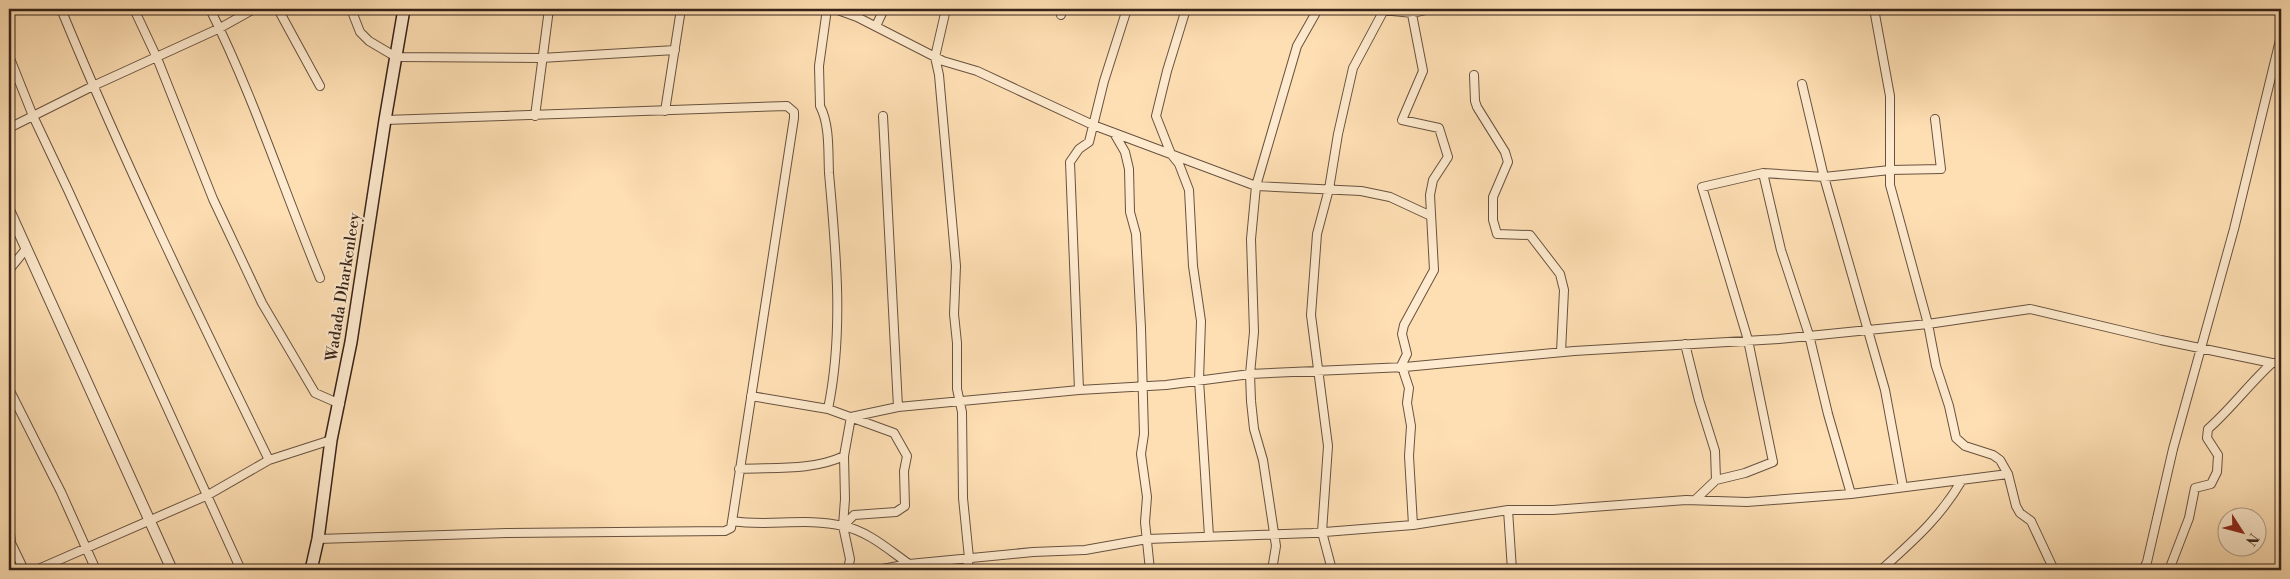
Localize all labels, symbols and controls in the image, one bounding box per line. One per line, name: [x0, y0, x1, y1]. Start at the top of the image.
street label: Wadada Dharkenleey: [321, 211, 365, 364]
north arrow: [2218, 506, 2268, 556]
text: N: [2241, 529, 2262, 549]

